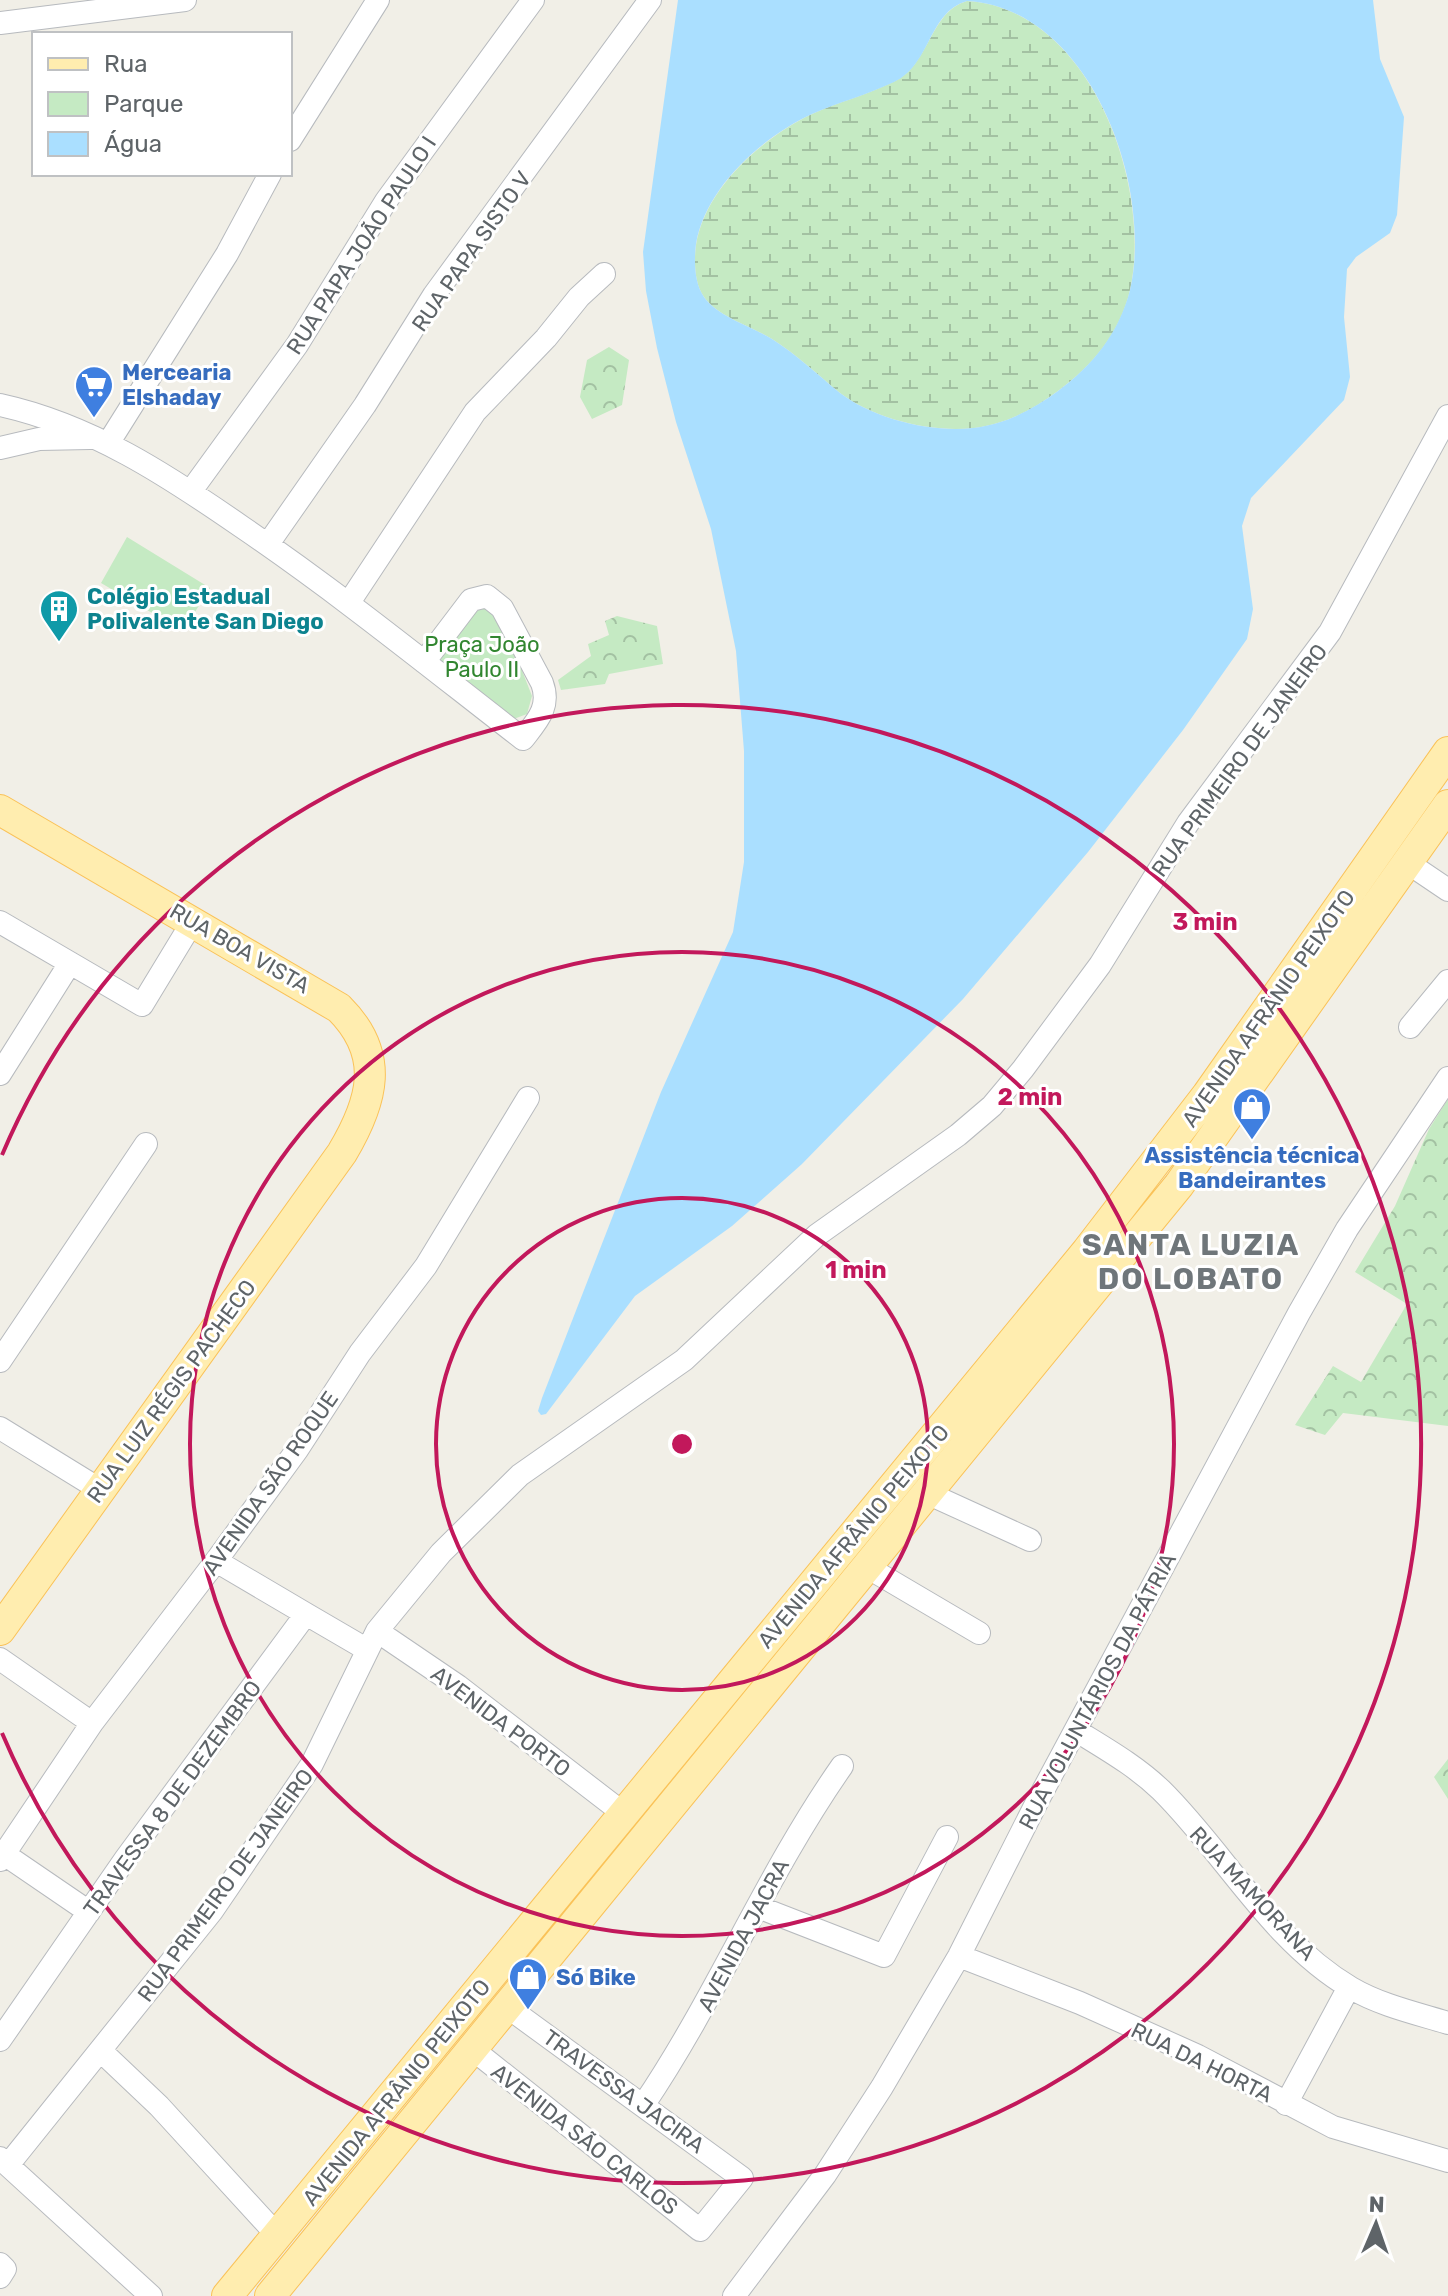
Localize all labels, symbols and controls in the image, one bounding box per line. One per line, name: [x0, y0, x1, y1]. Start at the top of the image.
legend: [32, 32, 292, 176]
text: Rua: [104, 50, 147, 78]
text: Parque: [104, 90, 183, 118]
text: Água: [104, 130, 162, 158]
street label: RUA PAPA JOÃO PAULO I: [281, 131, 442, 359]
street label: RUA PAPA SISTO V: [406, 166, 537, 337]
place label: Mercearia Elshaday: [122, 359, 231, 411]
supermarket icon: Mercearia Elshaday: [73, 364, 115, 419]
place label: Colégio Estadual Polivalente San Diego: [87, 583, 324, 635]
building icon: Colégio Estadual Polivalente San Diego: [38, 588, 80, 643]
park label: Praça João Paulo II: [424, 631, 540, 683]
street label: RUA PRIMEIRO DE JANEIRO: [1146, 639, 1333, 882]
street label: AVENIDA AFRÂNIO PEIXOTO: [1176, 884, 1361, 1132]
street label: RUA BOA VISTA: [165, 897, 315, 1000]
text: 3 min: [1172, 908, 1238, 936]
text: 2 min: [998, 1083, 1063, 1111]
shop icon: Assistência técnica Bandeirantes: [1231, 1086, 1273, 1141]
place label: Assistência técnica Bandeirantes: [1144, 1142, 1360, 1194]
district label: SANTA LUZIA DO LOBATO: [1082, 1227, 1300, 1297]
text: 1 min: [825, 1256, 887, 1284]
street label: RUA LUIZ RÉGIS PACHECO: [81, 1274, 262, 1508]
street label: AVENIDA SÃO ROQUE: [197, 1386, 344, 1580]
street label: AVENIDA AFRÂNIO PEIXOTO: [752, 1419, 955, 1654]
centre of rings: [668, 1430, 696, 1458]
street label: RUA VOLUNTÁRIOS DA PÁTRIA: [1013, 1548, 1182, 1834]
street label: AVENIDA PORTO: [426, 1660, 576, 1783]
street label: TRAVESSA 8 DE DEZEMBRO: [78, 1675, 267, 1922]
street label: RUA PRIMEIRO DE JANEIRO: [132, 1764, 319, 2007]
street label: RUA MAMORANA: [1184, 1821, 1322, 1966]
street label: AVENIDA JACRA: [692, 1854, 795, 2016]
shop icon: Só Bike: [507, 1956, 549, 2011]
place label: Só Bike: [556, 1964, 636, 1991]
street label: AVENIDA AFRÂNIO PEIXOTO: [297, 1974, 496, 2211]
street label: RUA DA HORTA: [1127, 2017, 1277, 2108]
street label: TRAVESSA JACIRA: [538, 2024, 710, 2159]
street label: AVENIDA SÃO CARLOS: [486, 2058, 684, 2221]
north arrow: [1336, 2184, 1416, 2264]
text: N: [1368, 2191, 1385, 2218]

